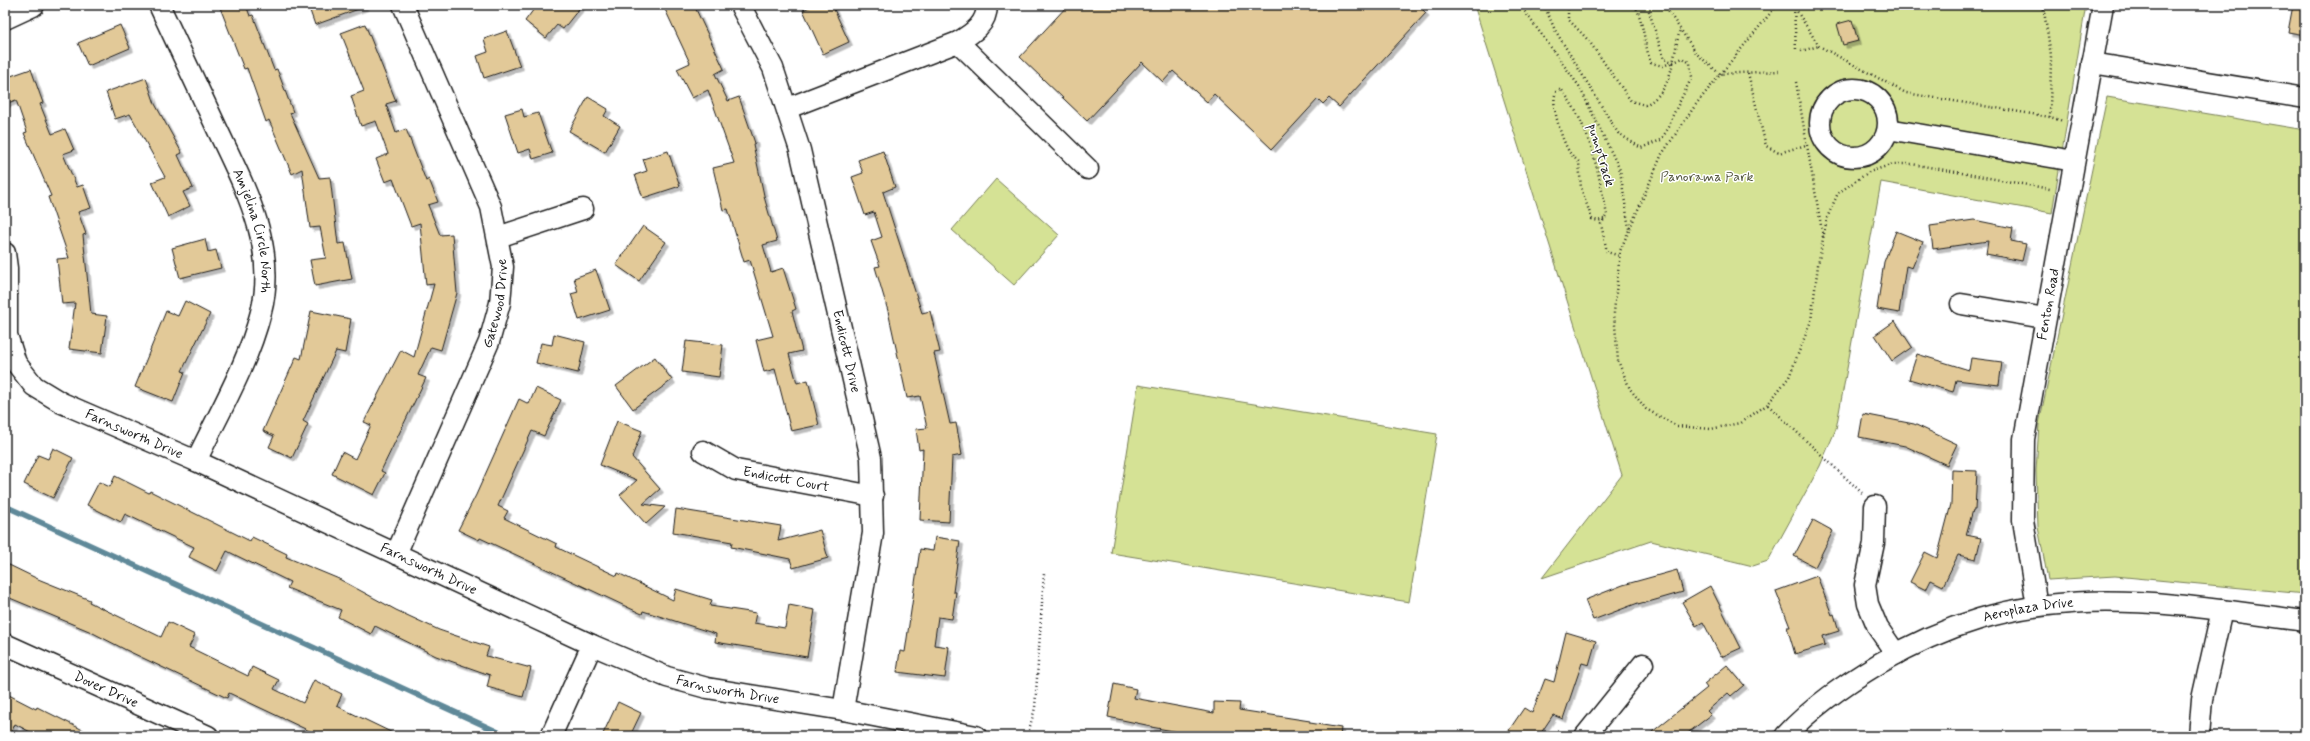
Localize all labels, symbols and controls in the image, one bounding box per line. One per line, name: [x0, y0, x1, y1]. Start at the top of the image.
street label: pumptrack: [1583, 121, 1619, 189]
street label: Amjelina Circle North: [228, 166, 275, 294]
park label: Panorama Park: [1660, 168, 1754, 186]
street label: Gatewood Drive: [478, 257, 512, 351]
street label: Fenton Road: [2033, 267, 2064, 342]
street label: Endicott Drive: [828, 308, 865, 394]
street label: Farnsworth Drive: [82, 405, 186, 463]
street label: Endicott Court: [741, 463, 831, 497]
street label: Farnsworth Drive: [377, 539, 480, 599]
street label: Aeroplaza Drive: [1981, 594, 2074, 627]
street label: Dover Drive: [71, 667, 141, 712]
street label: Farnsworth Drive: [674, 671, 781, 709]

